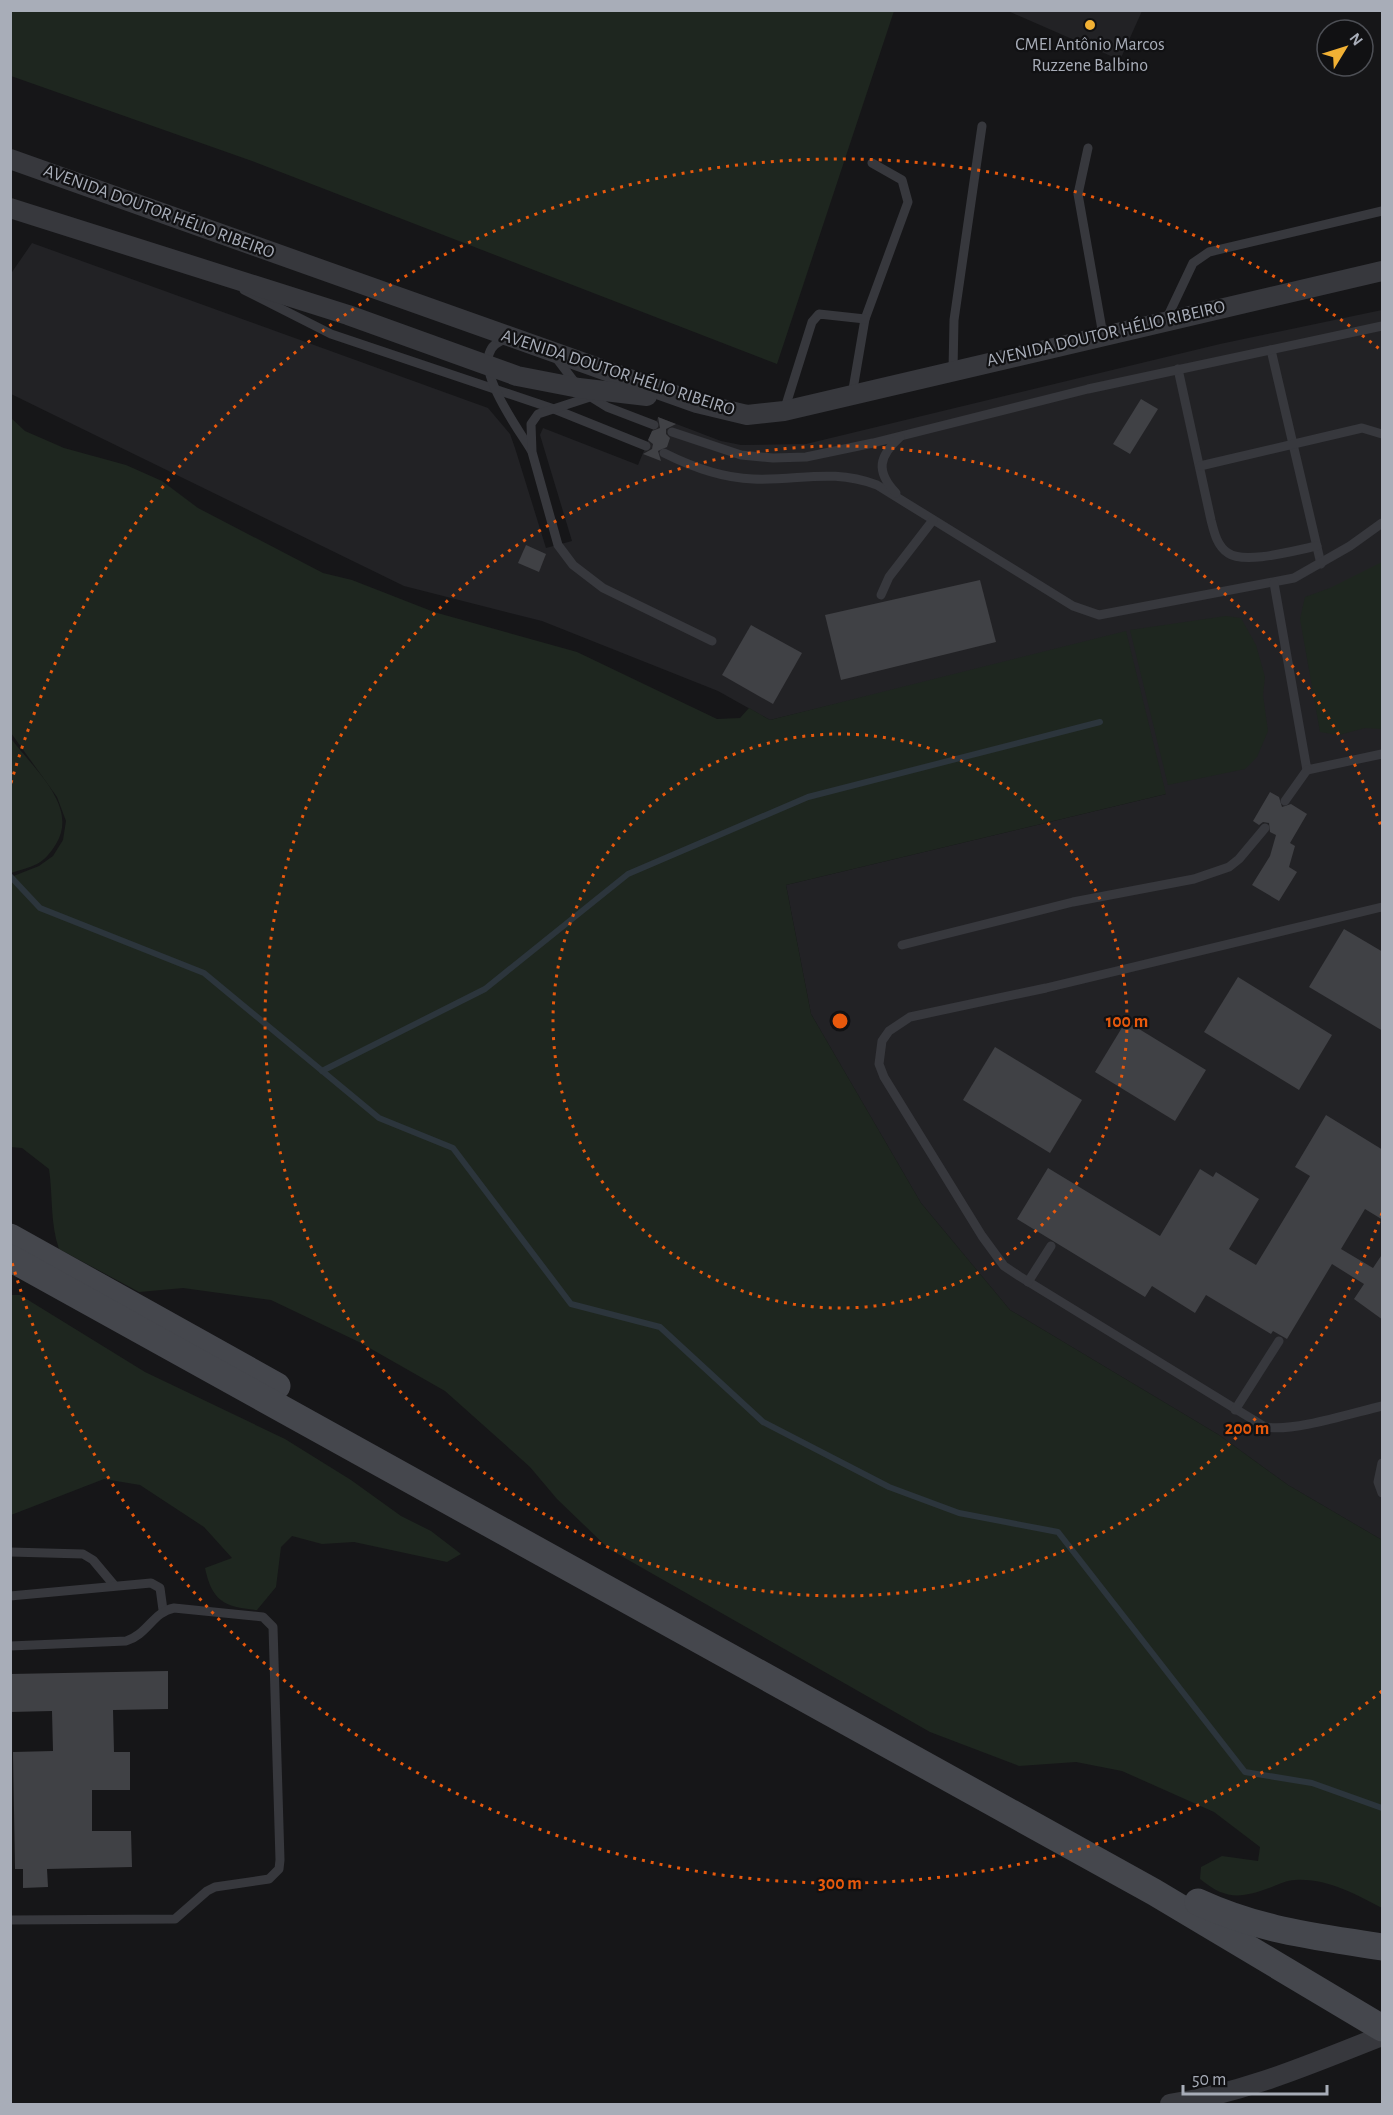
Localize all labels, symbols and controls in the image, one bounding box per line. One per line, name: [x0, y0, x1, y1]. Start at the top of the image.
marker: CMEI Antônio Marcos Ruzzene Balbino: [1083, 18, 1097, 32]
north arrow: [1315, 18, 1375, 78]
text: N: [1346, 30, 1366, 49]
place label: CMEI Antônio Marcos Ruzzene Balbino: [1015, 36, 1165, 75]
street label: AVENIDA DOUTOR HÉLIO RIBEIRO: [41, 159, 278, 262]
street label: AVENIDA DOUTOR HÉLIO RIBEIRO: [984, 295, 1227, 370]
street label: AVENIDA DOUTOR HÉLIO RIBEIRO: [499, 324, 738, 419]
centre of rings: [830, 1011, 850, 1031]
text: 100 m: [1106, 1013, 1148, 1031]
text: 200 m: [1225, 1420, 1269, 1438]
text: 300 m: [818, 1875, 862, 1893]
scale bar: [1183, 2058, 1327, 2096]
text: 50 m: [1192, 2071, 1226, 2089]

